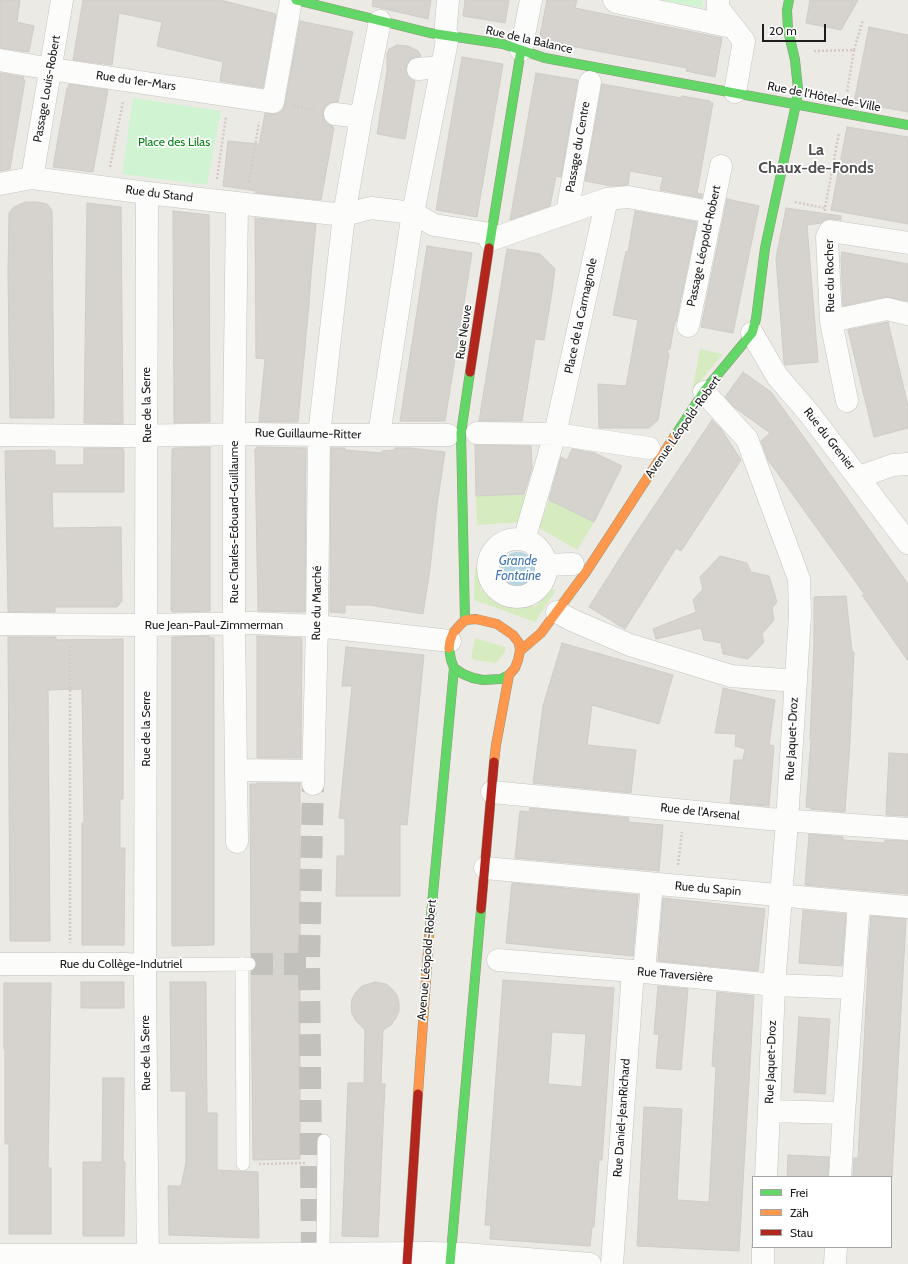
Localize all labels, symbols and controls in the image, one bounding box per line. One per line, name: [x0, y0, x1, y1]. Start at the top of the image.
scale bar: [764, 16, 828, 42]
street label: Rue de la Balance: [484, 23, 574, 57]
text: 20 m: [769, 23, 797, 38]
street label: Passage Louis-Robert: [30, 34, 64, 144]
street label: Rue du 1er-Mars: [95, 68, 177, 94]
street label: Rue de l'Hôtel-de-Ville: [766, 79, 882, 115]
street label: Passage du Centre: [563, 100, 593, 194]
park label: Place des Lilas: [138, 135, 210, 149]
district label: La Chaux-de-Fonds: [758, 140, 874, 178]
street label: Rue du Stand: [124, 183, 194, 205]
street label: Passage Léopold-Robert: [684, 184, 724, 308]
street label: Rue du Rocher: [822, 239, 838, 313]
street label: Place de la Carmagnole: [562, 257, 600, 375]
street label: Rue Neuve: [453, 304, 475, 360]
street label: Rue de la Serre: [139, 367, 155, 443]
street label: Avenue Léopold-Robert: [642, 373, 724, 481]
street label: Rue du Grenier: [800, 405, 858, 473]
street label: Rue Guillaume-Ritter: [255, 426, 361, 442]
street label: Rue Charles-Edouard-Guillaume: [227, 441, 241, 603]
water label: Grande Fontaine: [495, 553, 541, 584]
street label: Rue du Marché: [309, 565, 325, 641]
street label: Rue Jean-Paul-Zimmerman: [145, 618, 283, 632]
street label: Rue de la Serre: [139, 691, 153, 767]
street label: Rue Jaquet-Droz: [783, 697, 801, 781]
street label: Rue de l'Arsenal: [660, 801, 740, 823]
street label: Rue du Sapin: [674, 879, 742, 899]
street label: Avenue Léopold-Robert: [415, 899, 439, 1021]
street label: Rue du Collège-Indutriel: [60, 957, 182, 971]
street label: Rue Traversière: [637, 965, 713, 985]
street label: Rue de la Serre: [138, 1015, 154, 1091]
street label: Rue Jaquet-Droz: [762, 1020, 780, 1104]
street label: Rue Daniel-JeanRichard: [611, 1058, 633, 1178]
legend: [752, 1176, 892, 1248]
text: Frei: [790, 1185, 808, 1200]
text: Zäh: [790, 1205, 809, 1220]
text: Stau: [790, 1225, 813, 1240]

